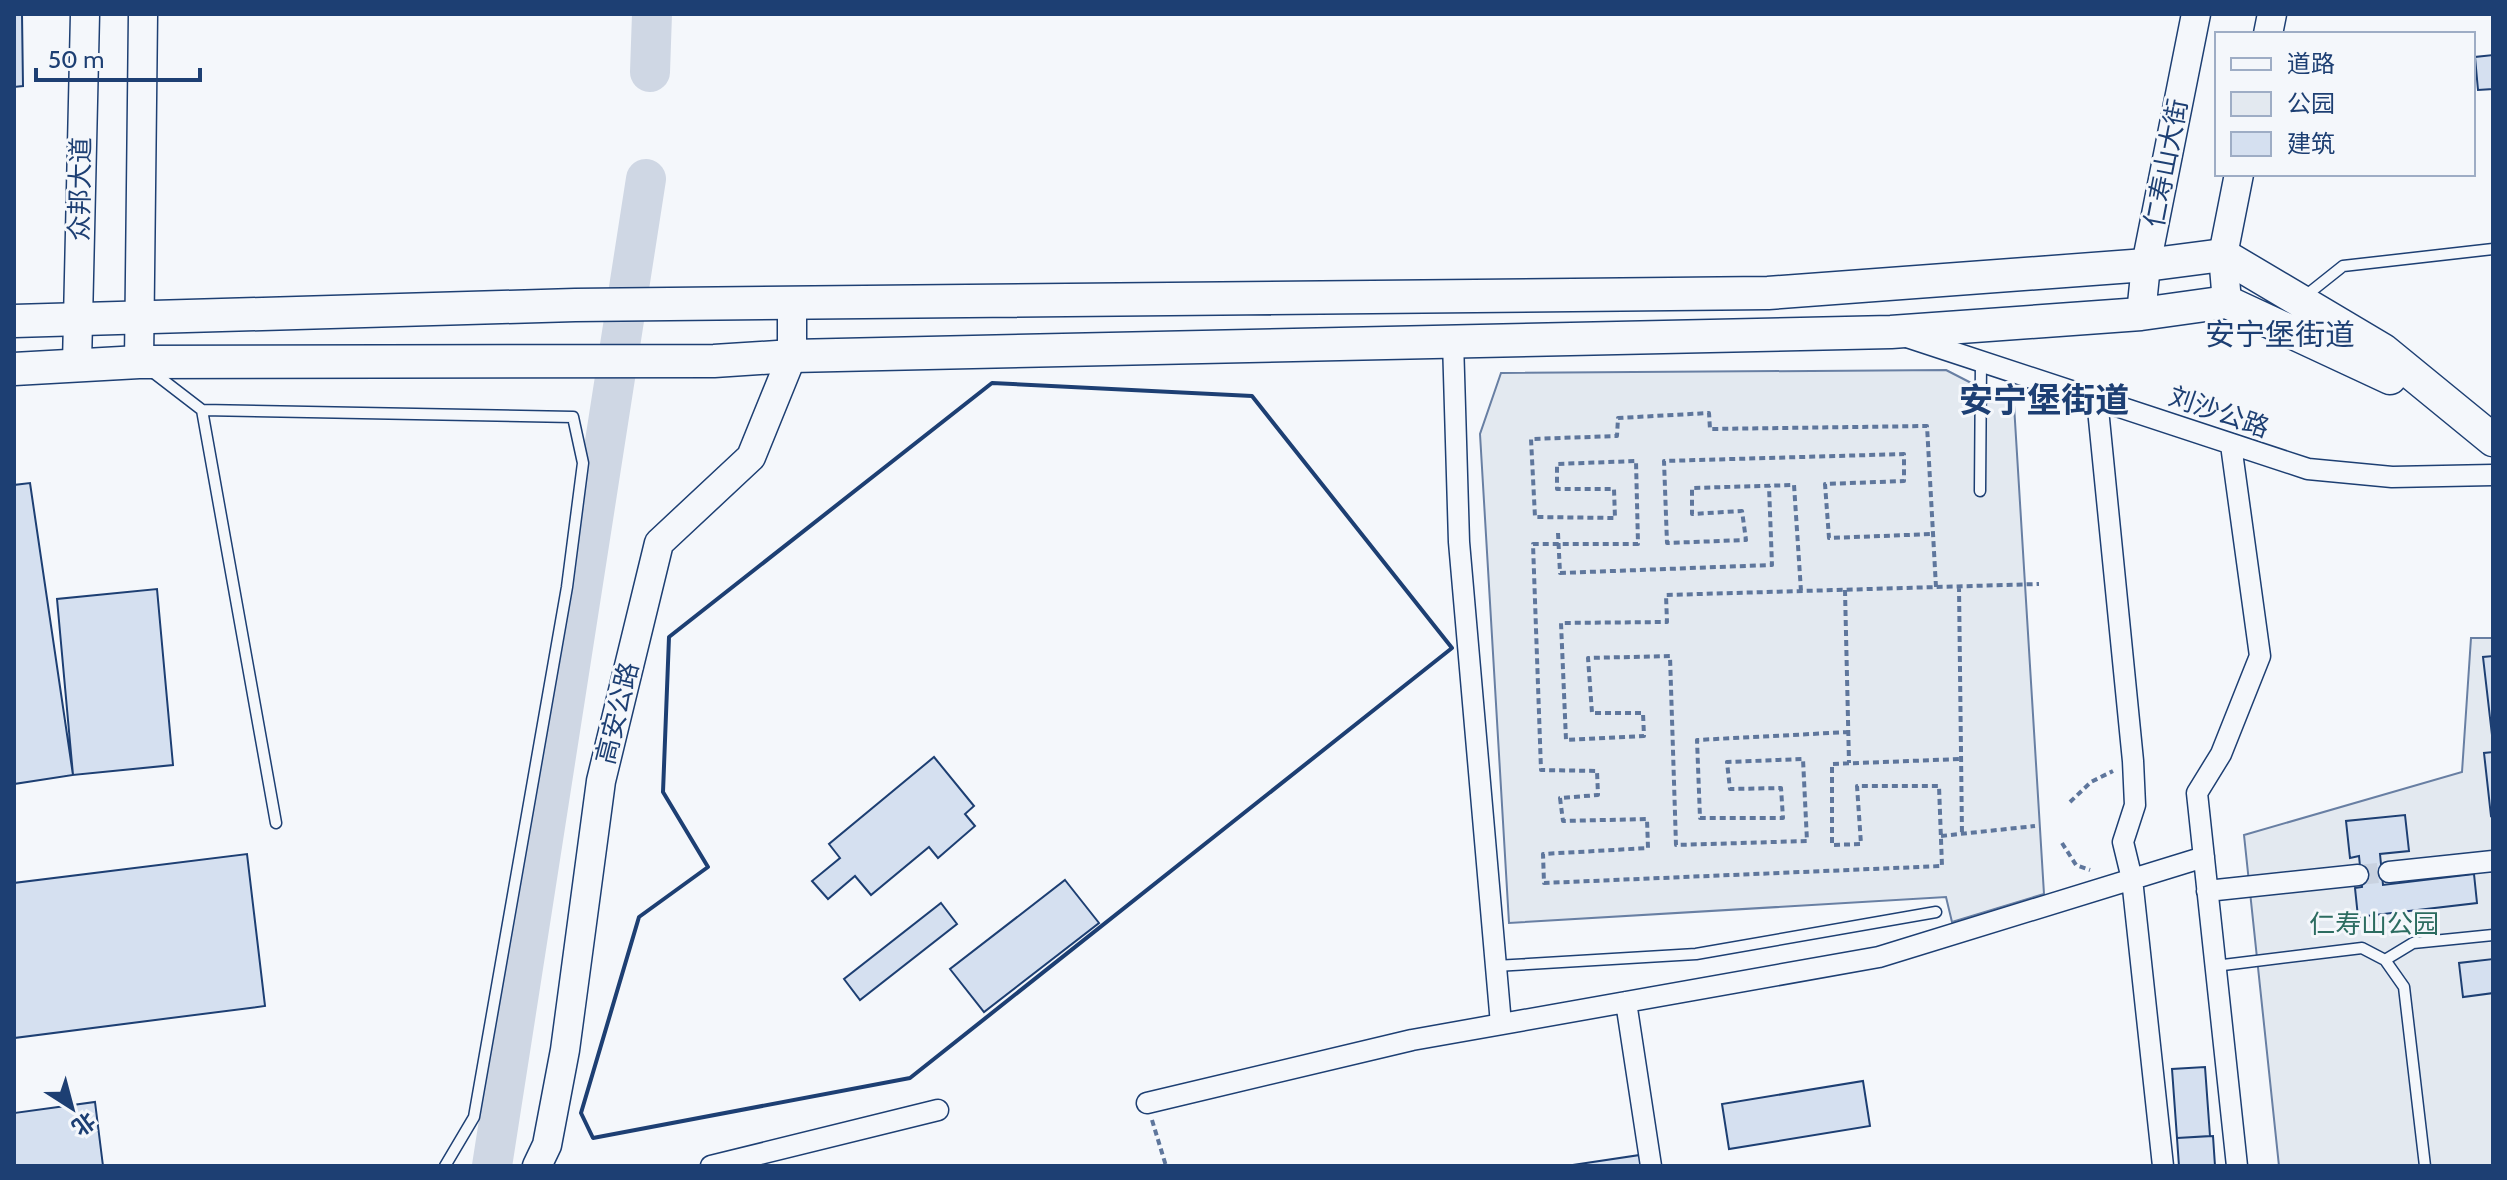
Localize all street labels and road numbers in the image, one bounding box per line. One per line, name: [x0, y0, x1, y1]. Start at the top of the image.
street label: 仁寿山大街: [2138, 96, 2194, 230]
street label: 众邦大道: [63, 137, 97, 241]
street label: 刘沙公路: [2165, 380, 2273, 444]
street label: 高安公路: [589, 659, 645, 767]

